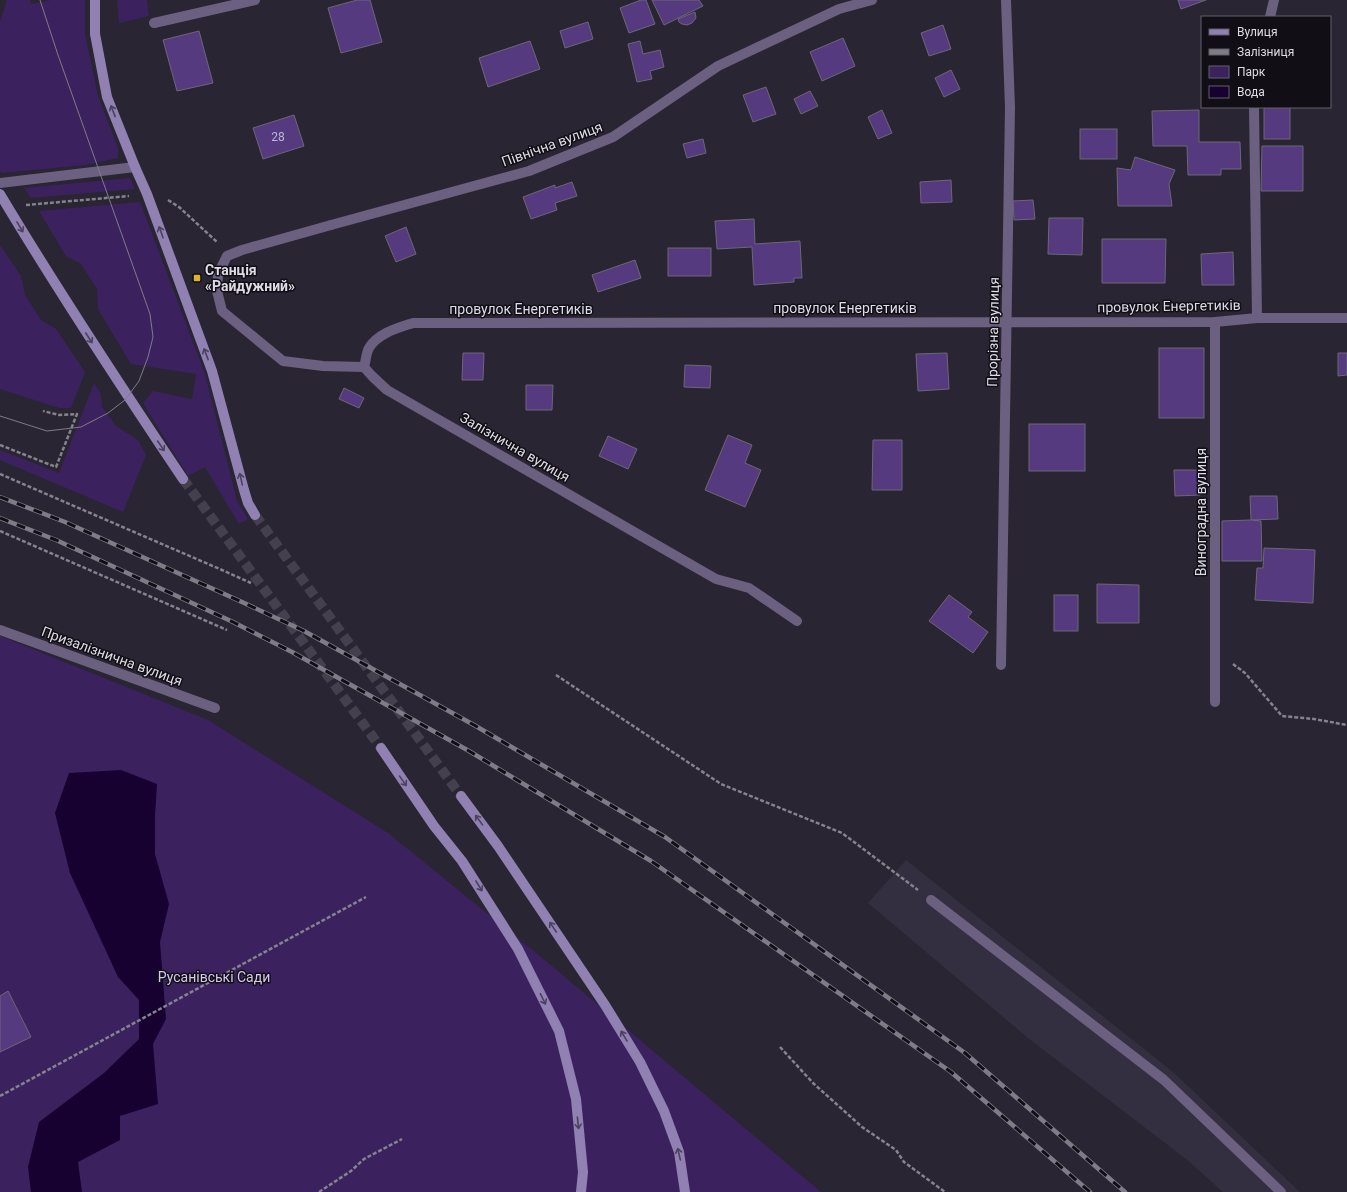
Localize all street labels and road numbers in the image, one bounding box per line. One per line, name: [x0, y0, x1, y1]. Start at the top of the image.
street label: Північна вулиця: [499, 118, 605, 170]
street label: Прорізна вулиця: [984, 277, 1002, 387]
street label: провулок Енергетиків: [1097, 297, 1241, 315]
street label: провулок Енергетиків: [773, 300, 917, 316]
street label: провулок Енергетиків: [449, 301, 593, 317]
street label: Залізнична вулиця: [457, 409, 573, 485]
street label: Виноградна вулиця: [1193, 448, 1209, 576]
street label: Призалізнична вулиця: [39, 623, 185, 689]

